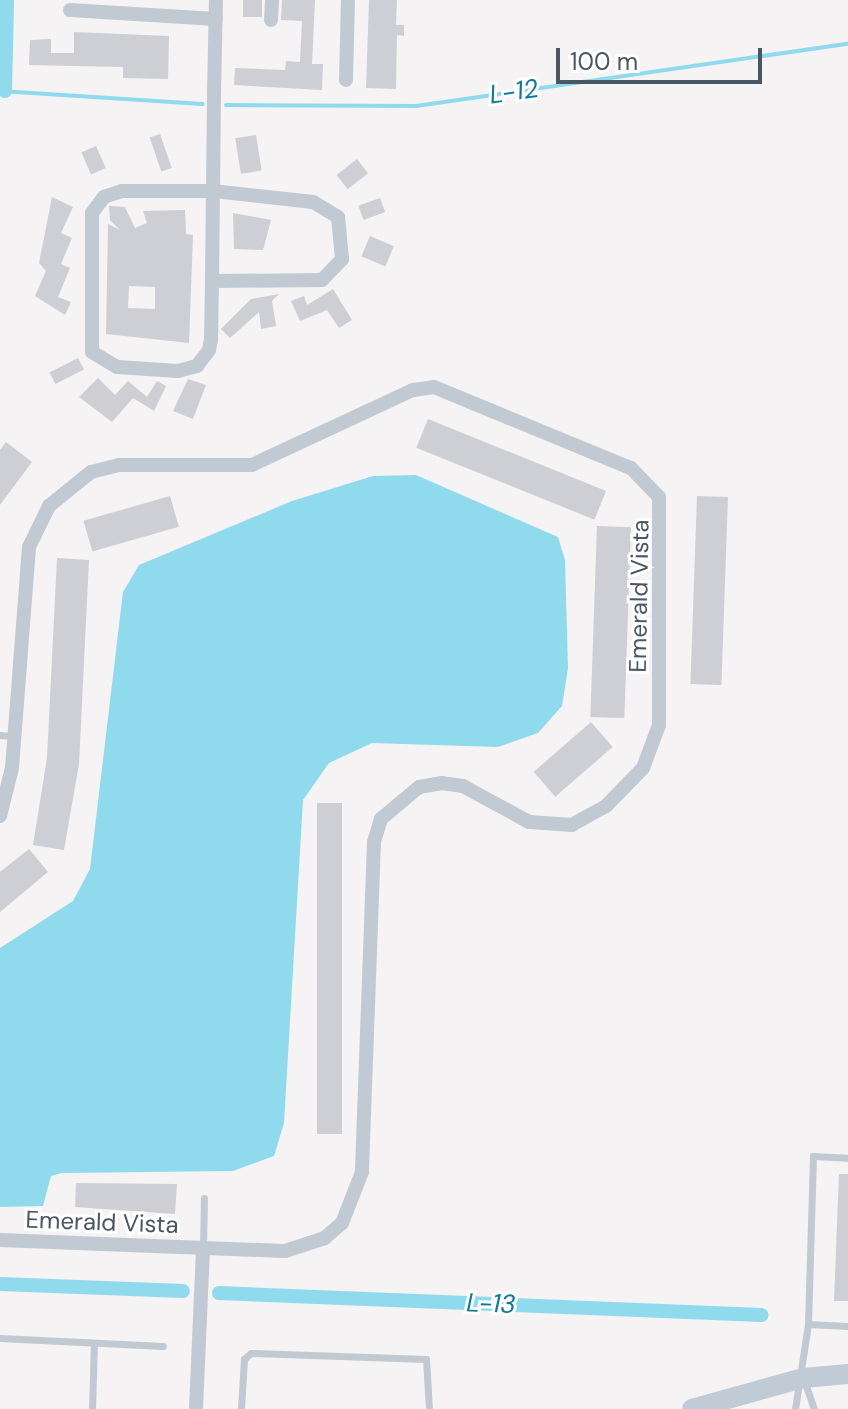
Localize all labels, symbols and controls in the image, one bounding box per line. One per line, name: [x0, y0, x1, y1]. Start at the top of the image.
scale bar: [560, 32, 766, 82]
text: 100 m: [570, 46, 638, 77]
water label: L-12: [487, 73, 541, 111]
street label: Emerald Vista: [623, 519, 655, 673]
street label: Emerald Vista: [25, 1205, 179, 1239]
water label: L-13: [466, 1288, 516, 1320]

